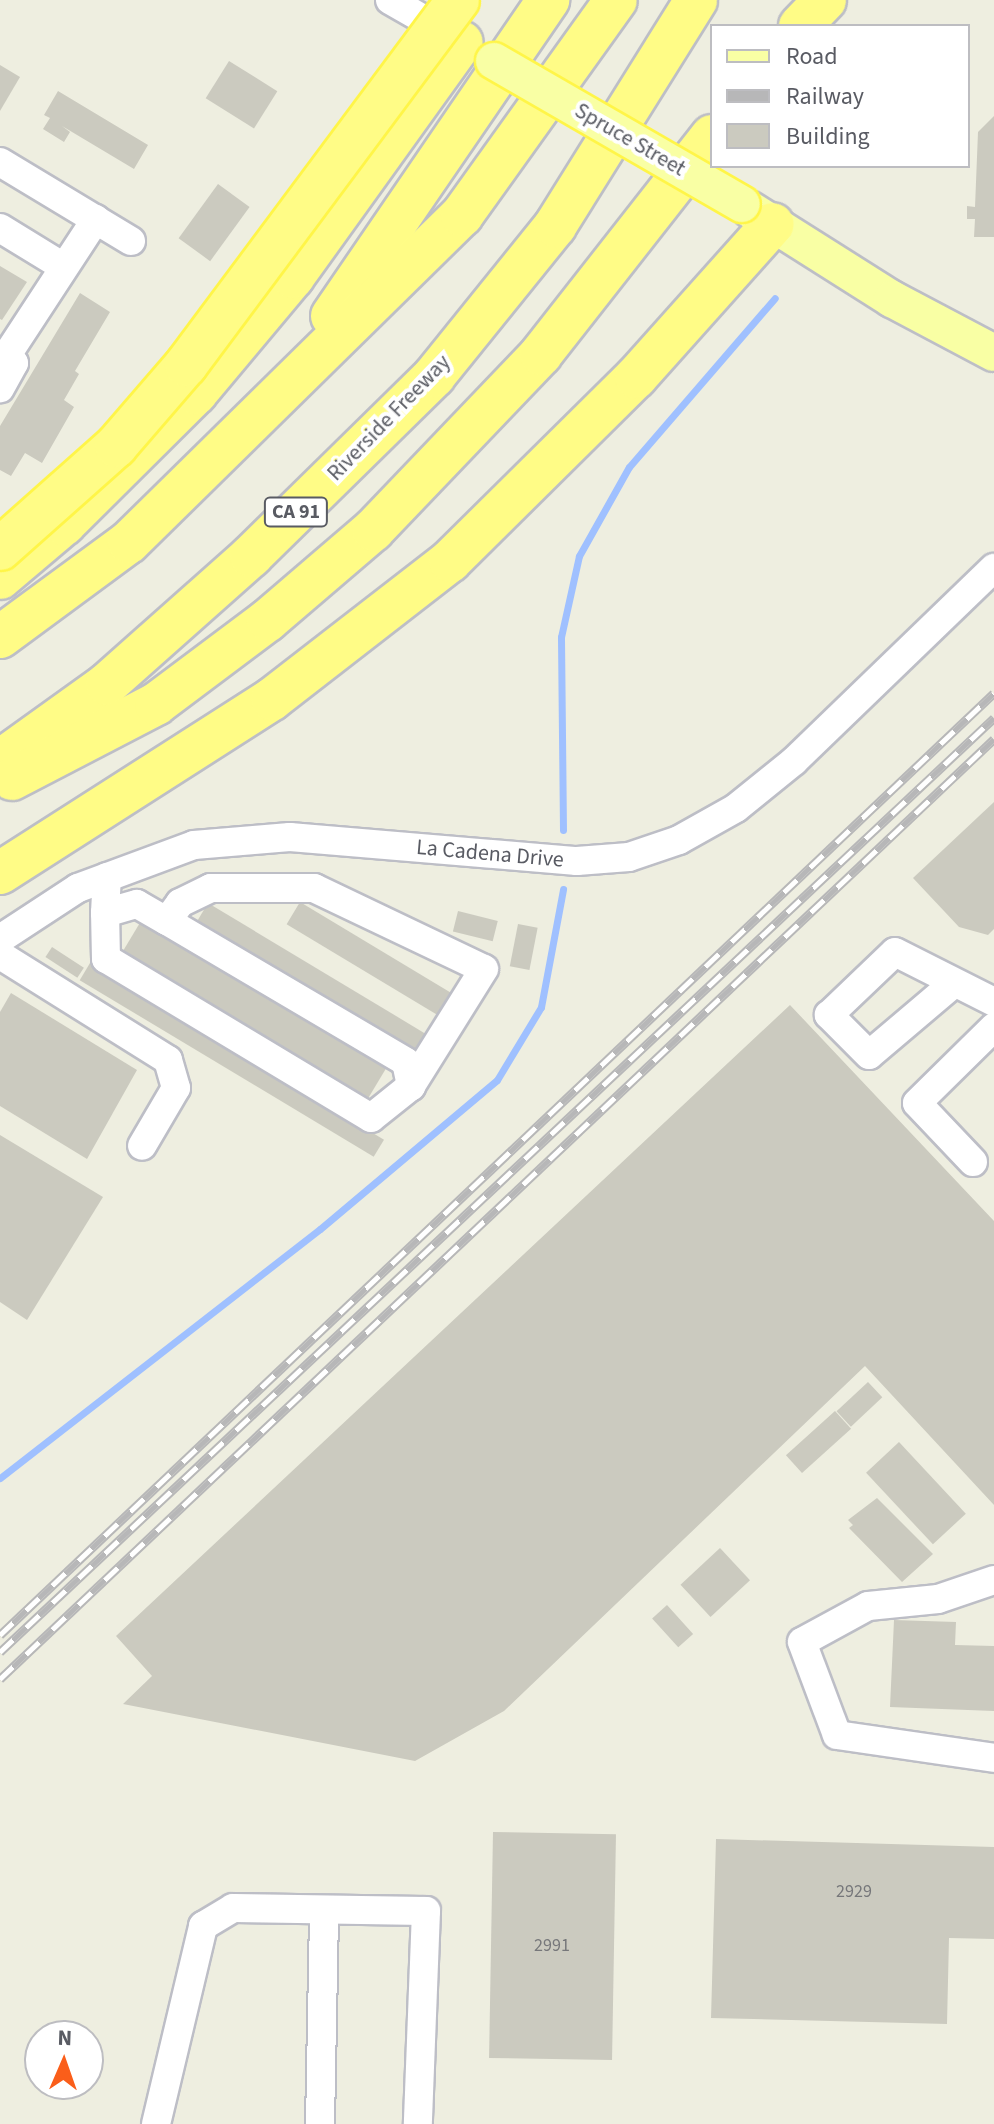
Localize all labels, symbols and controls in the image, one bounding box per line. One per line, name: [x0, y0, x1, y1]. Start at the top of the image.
legend: [710, 24, 970, 168]
text: Road: [786, 39, 838, 74]
text: Railway: [786, 79, 864, 114]
street label: Spruce Street: [570, 98, 690, 182]
text: Building: [786, 119, 870, 154]
street label: Riverside Freeway: [322, 349, 456, 487]
road number: CA 91: [262, 496, 330, 528]
street label: La Cadena Drive: [415, 834, 565, 874]
house number: 2929: [836, 1881, 872, 1903]
house number: 2991: [534, 1935, 570, 1957]
north arrow: [24, 2020, 104, 2100]
text: N: [57, 2022, 73, 2054]

